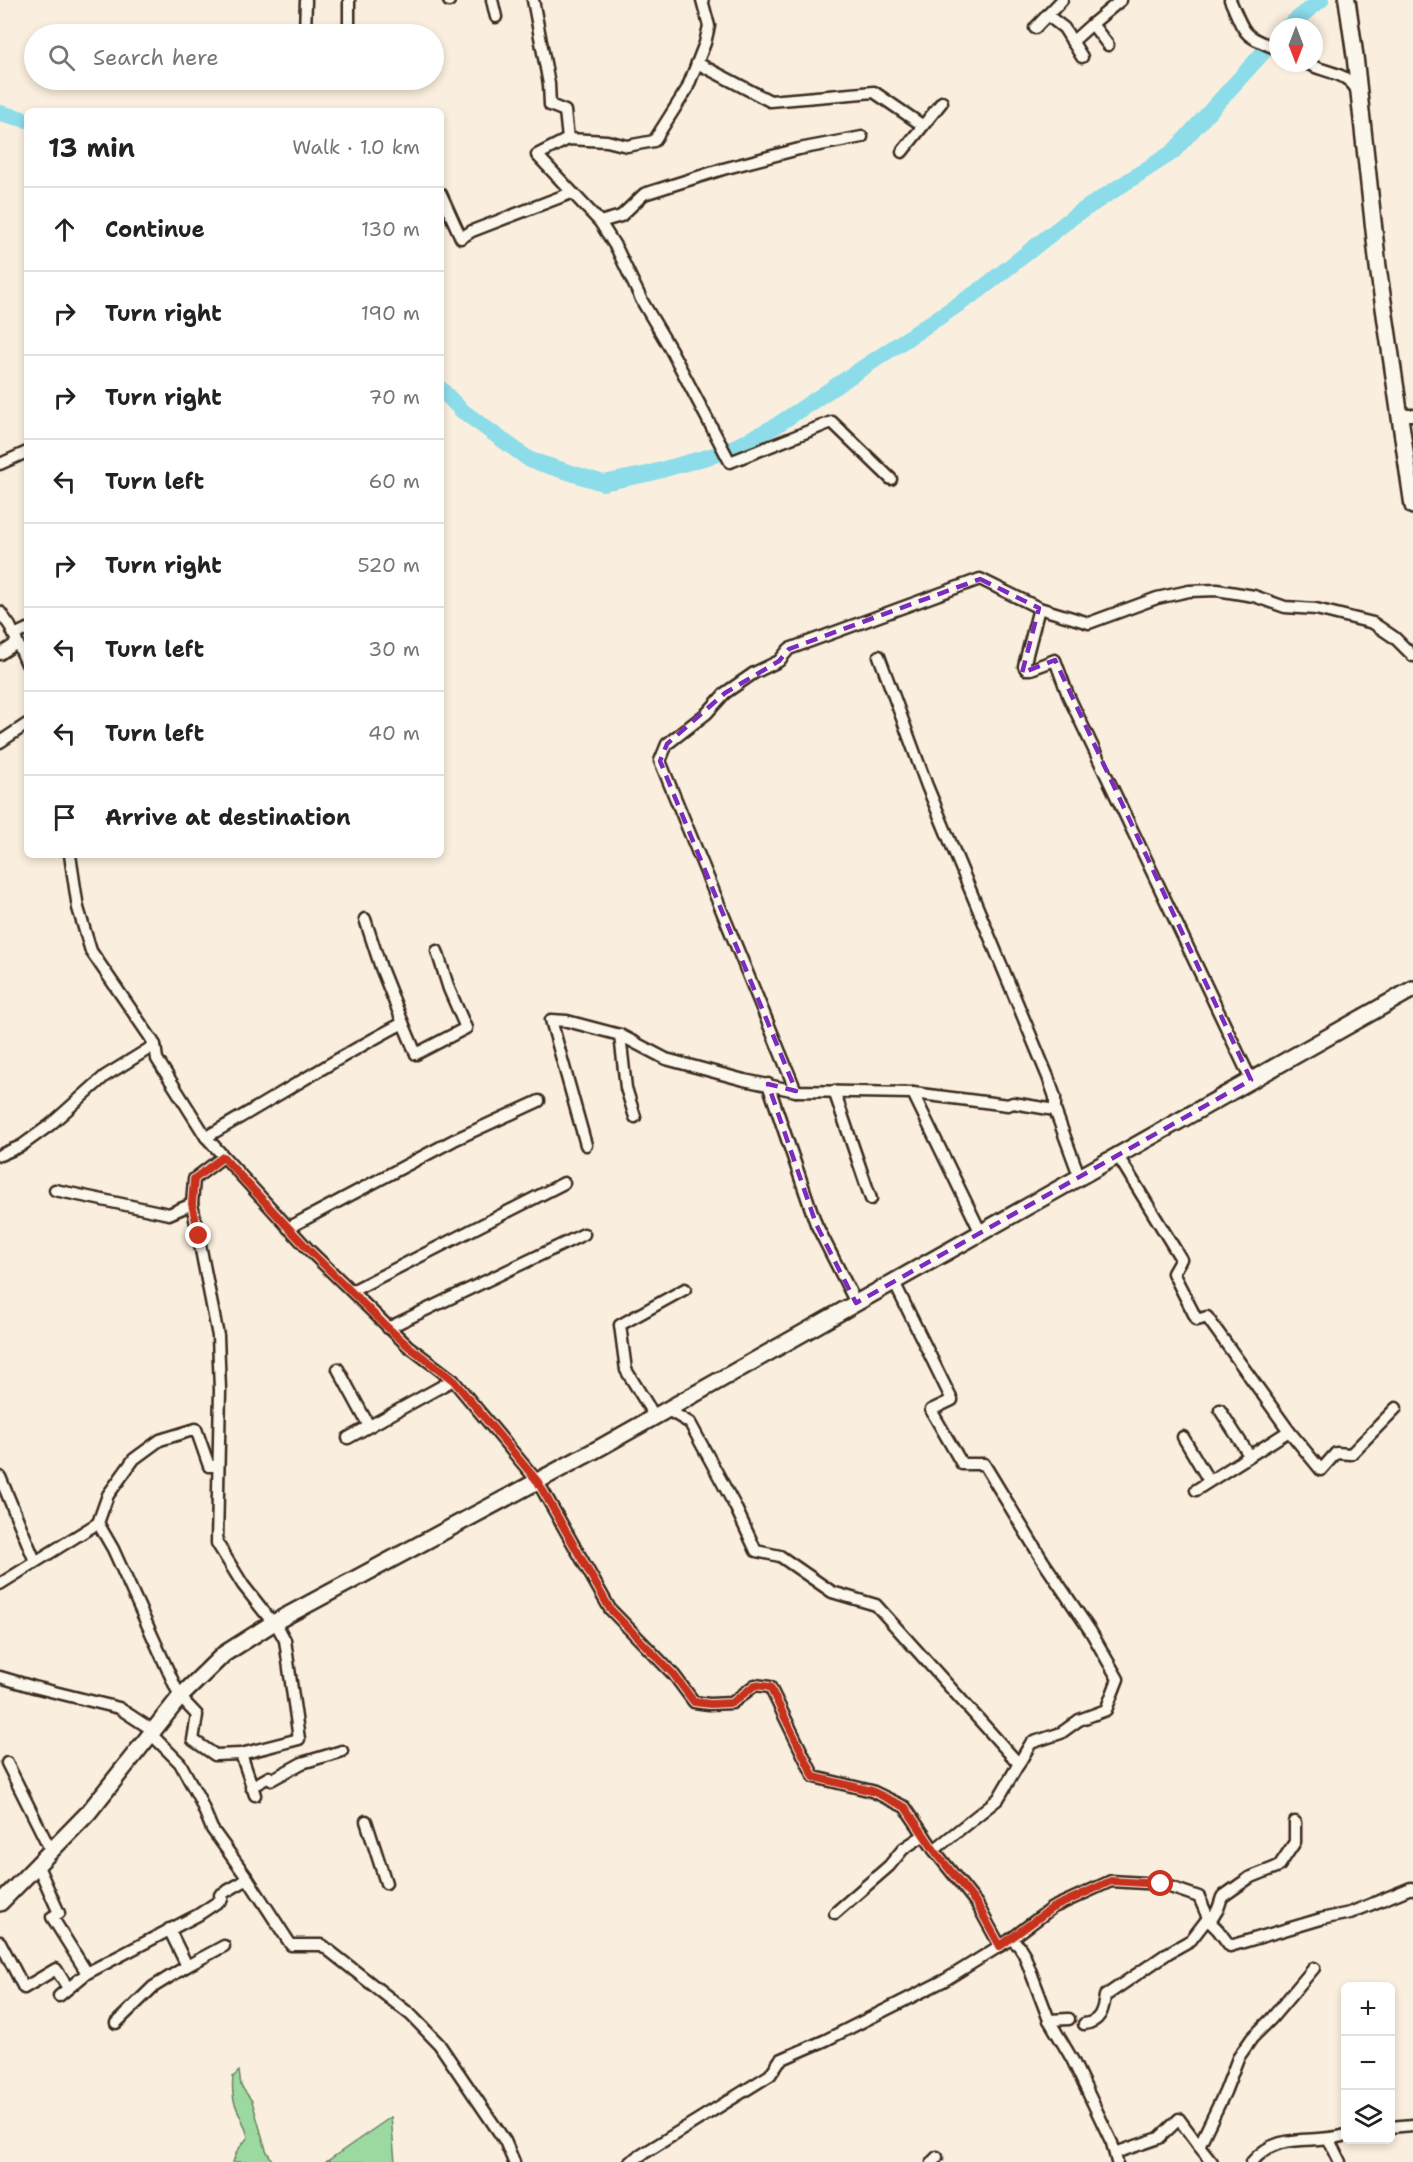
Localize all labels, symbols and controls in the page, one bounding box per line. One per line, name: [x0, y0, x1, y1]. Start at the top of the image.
north arrow: [1269, 18, 1323, 72]
search box: [24, 24, 444, 90]
icon: search: [45, 41, 78, 74]
text: Search here: [93, 43, 219, 72]
text: 13 min: [48, 130, 135, 165]
text: Walk · 1.0 km: [292, 134, 420, 160]
icon: ahead: [48, 213, 81, 246]
text: Continue: [105, 215, 205, 244]
text: 130 m: [361, 216, 420, 242]
icon: right: [48, 297, 81, 330]
text: Turn right: [105, 299, 222, 328]
text: 190 m: [361, 300, 420, 326]
icon: right: [48, 381, 81, 414]
text: Turn right: [105, 383, 222, 412]
text: 70 m: [368, 384, 420, 410]
icon: left: [48, 465, 81, 498]
text: Turn left: [105, 467, 204, 496]
text: 60 m: [368, 468, 420, 494]
icon: right: [48, 549, 81, 582]
text: Turn right: [105, 551, 222, 580]
text: 520 m: [357, 552, 420, 578]
icon: left: [48, 633, 81, 666]
text: Turn left: [105, 635, 204, 664]
text: 30 m: [368, 636, 420, 662]
icon: left: [48, 717, 81, 750]
text: Turn left: [105, 719, 204, 748]
text: 40 m: [368, 720, 420, 746]
icon: arrive: [48, 801, 81, 834]
text: Arrive at destination: [105, 803, 351, 832]
route end: [185, 1222, 211, 1248]
route start: [1147, 1870, 1173, 1896]
map controls: [1341, 1982, 1395, 2144]
button: +: [1341, 1982, 1395, 2036]
button: −: [1341, 2036, 1395, 2090]
button: layers: [1341, 2090, 1395, 2144]

